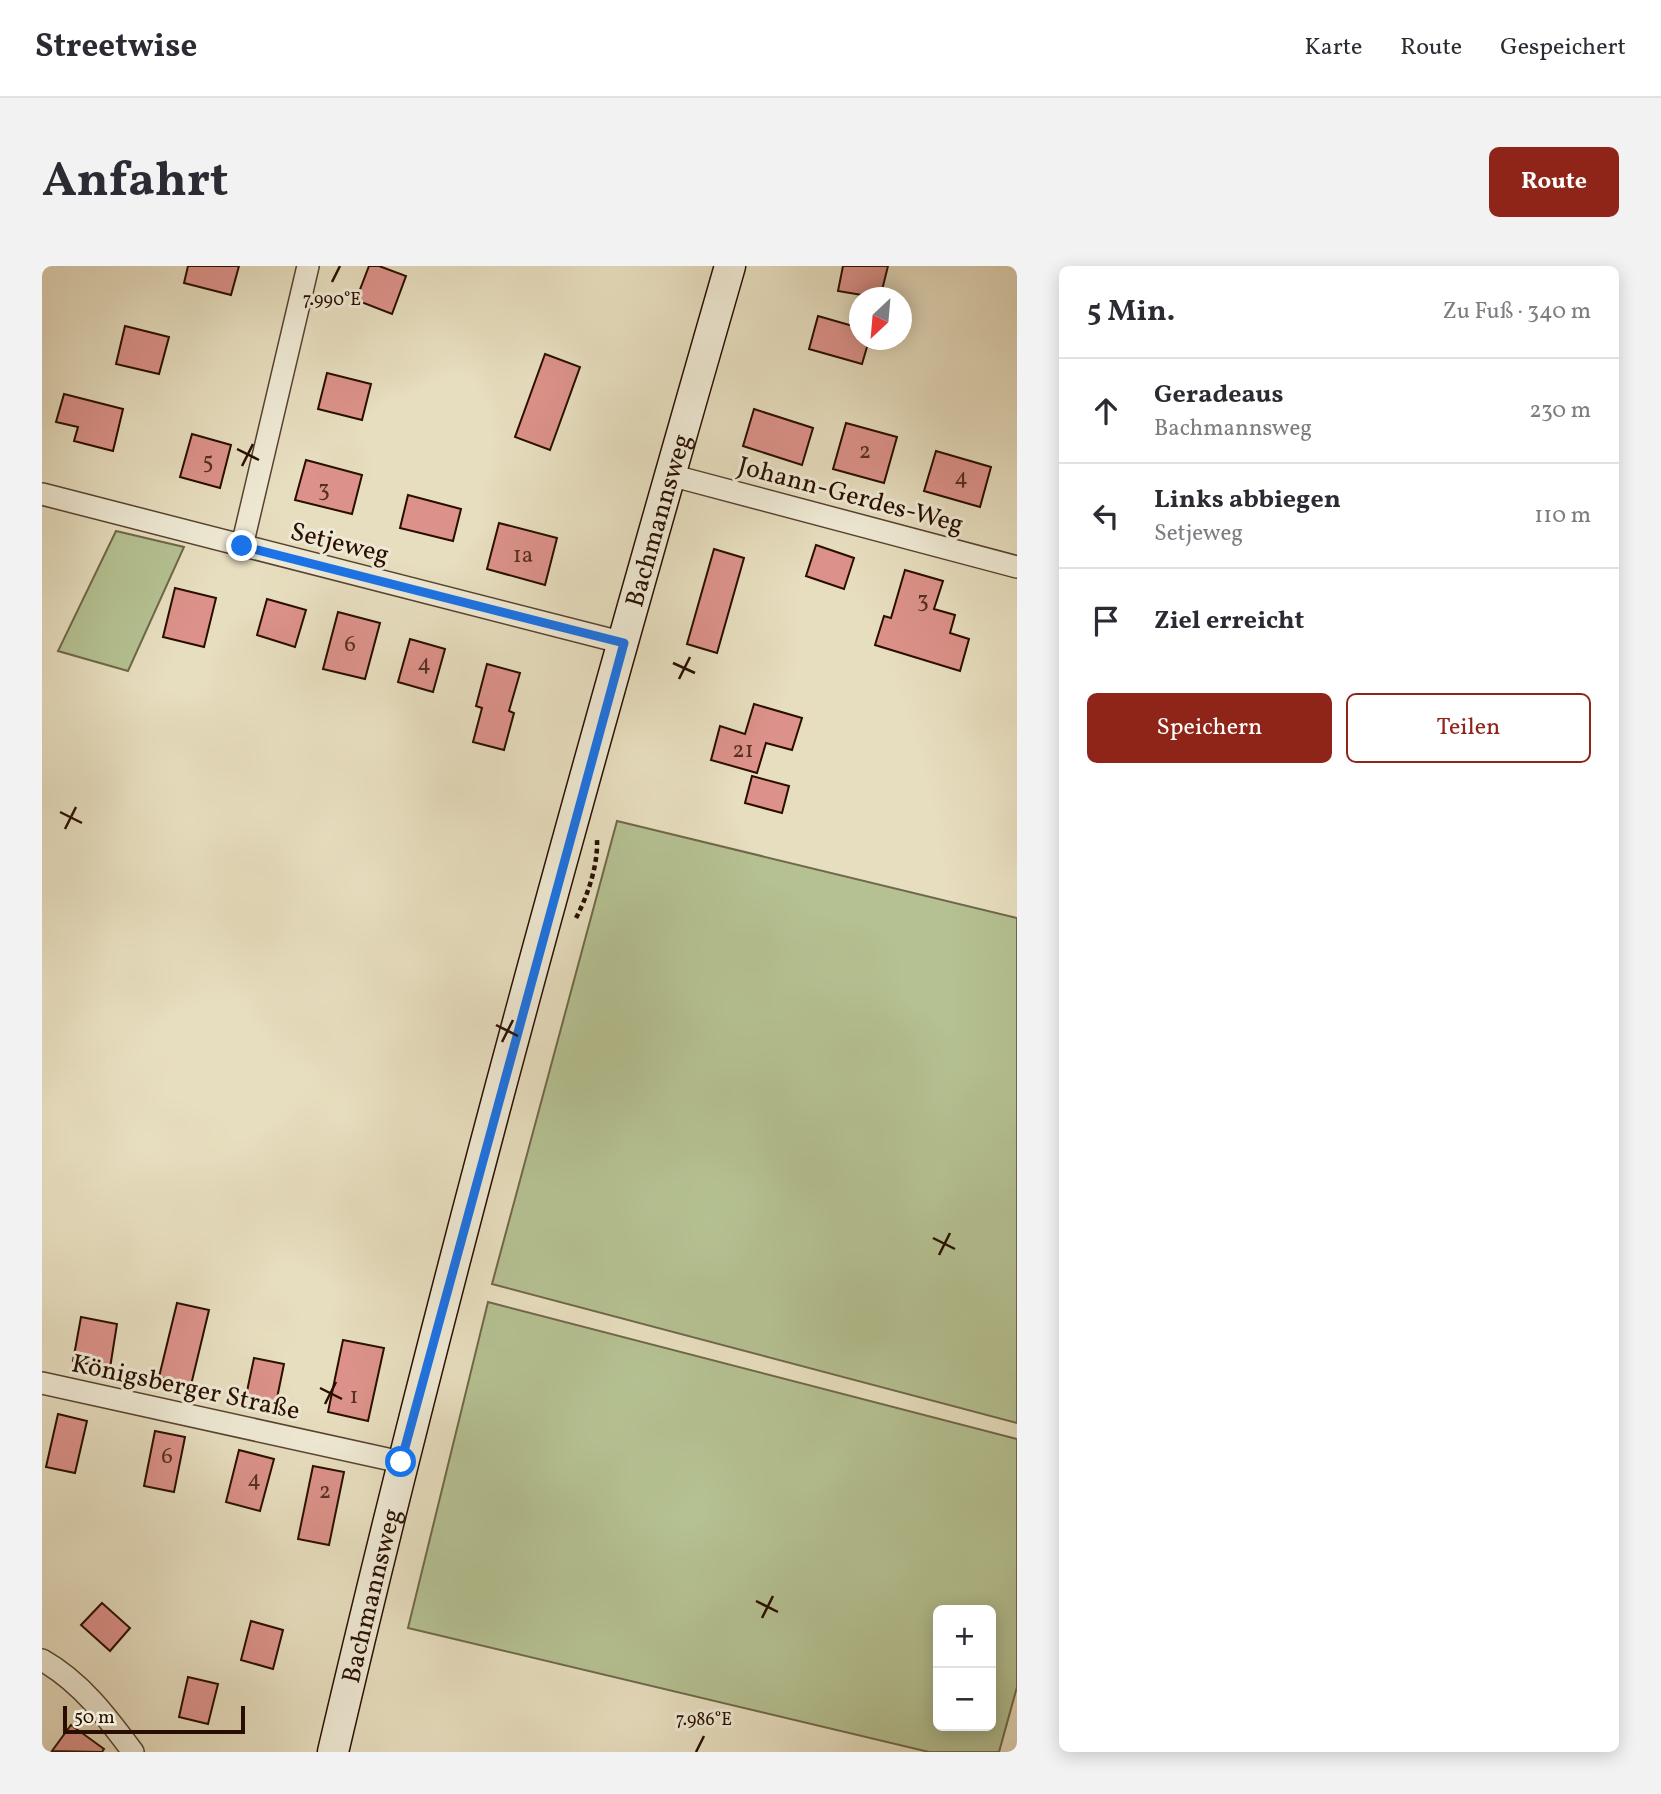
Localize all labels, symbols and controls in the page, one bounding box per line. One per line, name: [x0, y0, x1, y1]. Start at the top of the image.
text: Streetwise: [35, 25, 197, 71]
text: Karte: [1305, 31, 1362, 65]
text: Route: [1400, 31, 1462, 65]
text: Gespeichert: [1500, 31, 1626, 65]
button: Route: [1489, 147, 1619, 217]
text: Anfahrt: [42, 148, 229, 217]
north arrow: [849, 287, 912, 350]
text: 7.990°E: [303, 288, 361, 313]
text: 5 Min.: [1087, 291, 1175, 333]
text: Zu Fuß · 340 m: [1442, 296, 1591, 328]
text: Geradeaus: [1154, 377, 1283, 413]
icon: ahead: [1087, 392, 1125, 430]
text: 230 m: [1529, 395, 1591, 427]
text: Bachmannsweg: [1154, 413, 1312, 445]
street label: Bachmannsweg: [618, 430, 701, 612]
house number: 2: [859, 436, 871, 468]
house number: 5: [202, 446, 214, 478]
street label: Johann-Gerdes-Weg: [734, 449, 967, 543]
house number: 4: [954, 462, 968, 494]
house number: 3: [318, 474, 330, 506]
text: Links abbiegen: [1154, 482, 1341, 518]
icon: left: [1087, 497, 1125, 535]
text: 110 m: [1534, 500, 1591, 532]
street label: Setjeweg: [286, 514, 393, 574]
text: Setjeweg: [1154, 518, 1243, 550]
route end: [226, 530, 257, 561]
house number: 1a: [513, 540, 533, 572]
house number: 3: [917, 585, 929, 617]
icon: arrive: [1087, 602, 1125, 640]
text: Ziel erreicht: [1154, 603, 1304, 639]
house number: 6: [344, 629, 356, 661]
house number: 4: [417, 648, 431, 680]
button: Speichern: [1087, 693, 1332, 763]
button: Teilen: [1346, 693, 1591, 763]
house number: 21: [732, 735, 754, 767]
street label: Königsberger Straße: [68, 1346, 303, 1430]
house number: 1: [350, 1381, 358, 1413]
house number: 6: [161, 1441, 173, 1473]
route start: [385, 1446, 416, 1477]
house number: 4: [247, 1464, 261, 1496]
house number: 2: [319, 1476, 331, 1508]
street label: Bachmannsweg: [334, 1505, 411, 1687]
map controls: [933, 1605, 996, 1731]
button: +: [933, 1605, 996, 1668]
button: −: [933, 1668, 996, 1731]
scale bar: [63, 1703, 245, 1735]
text: 50 m: [74, 1705, 115, 1731]
text: 7.986°E: [676, 1708, 732, 1733]

